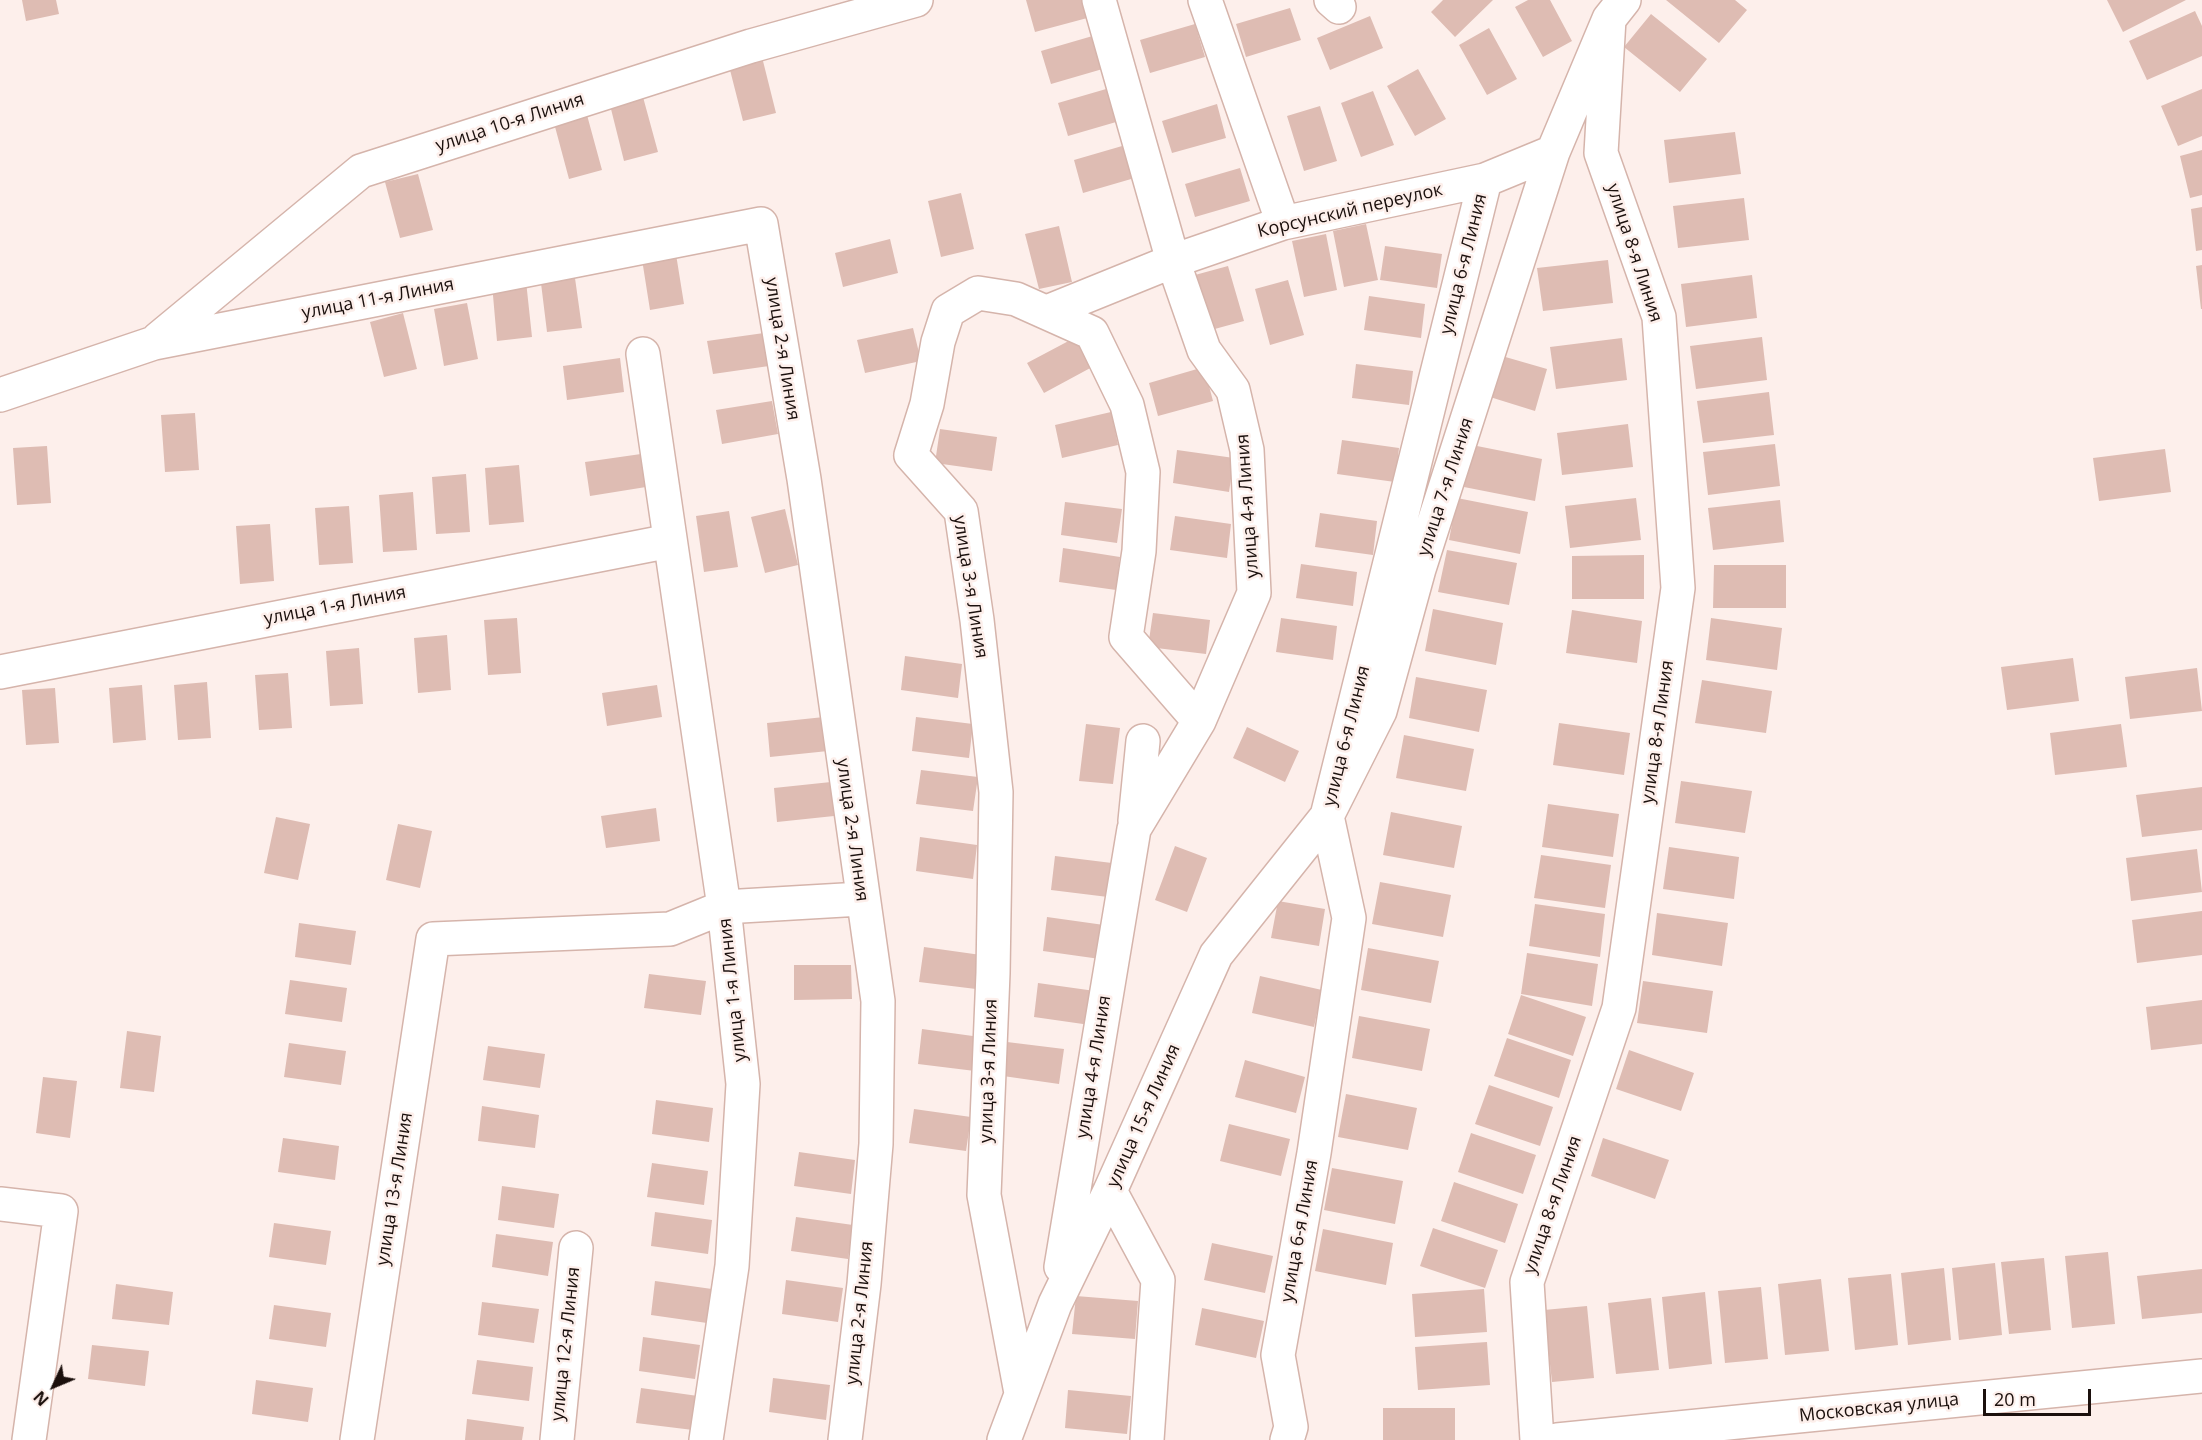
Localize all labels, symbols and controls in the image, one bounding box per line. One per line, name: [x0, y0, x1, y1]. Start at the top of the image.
street label: улица 10-я Линия: [433, 89, 587, 157]
street label: Корсунский переулок: [1255, 179, 1445, 243]
street label: улица 8-я Линия: [1601, 181, 1667, 325]
street label: улица 6-я Линия: [1436, 191, 1492, 337]
street label: улица 11-я Линия: [300, 274, 456, 324]
street label: улица 2-я Линия: [760, 276, 804, 422]
street label: улица 7-я Линия: [1413, 415, 1479, 559]
street label: улица 4-я Линия: [1232, 433, 1264, 579]
street label: улица 3-я Линия: [948, 514, 992, 660]
street label: улица 1-я Линия: [262, 582, 408, 630]
street label: улица 8-я Линия: [1637, 659, 1679, 805]
street label: улица 6-я Линия: [1319, 663, 1375, 809]
street label: улица 2-я Линия: [831, 757, 873, 903]
street label: улица 1-я Линия: [715, 917, 751, 1063]
street label: улица 4-я Линия: [1072, 994, 1116, 1140]
street label: улица 3-я Линия: [976, 999, 1002, 1143]
street label: улица 15-я Линия: [1103, 1041, 1185, 1191]
street label: улица 13-я Линия: [372, 1111, 418, 1267]
street label: улица 8-я Линия: [1519, 1133, 1587, 1277]
street label: улица 6-я Линия: [1277, 1158, 1323, 1304]
street label: улица 2-я Линия: [842, 1240, 878, 1386]
street label: улица 12-я Линия: [547, 1266, 585, 1422]
north arrow: [24, 1356, 84, 1416]
scale bar: [1986, 1377, 2094, 1415]
text: N: [29, 1386, 53, 1411]
text: 20 m: [1994, 1387, 2036, 1411]
street label: Московская улица: [1798, 1389, 1960, 1427]

